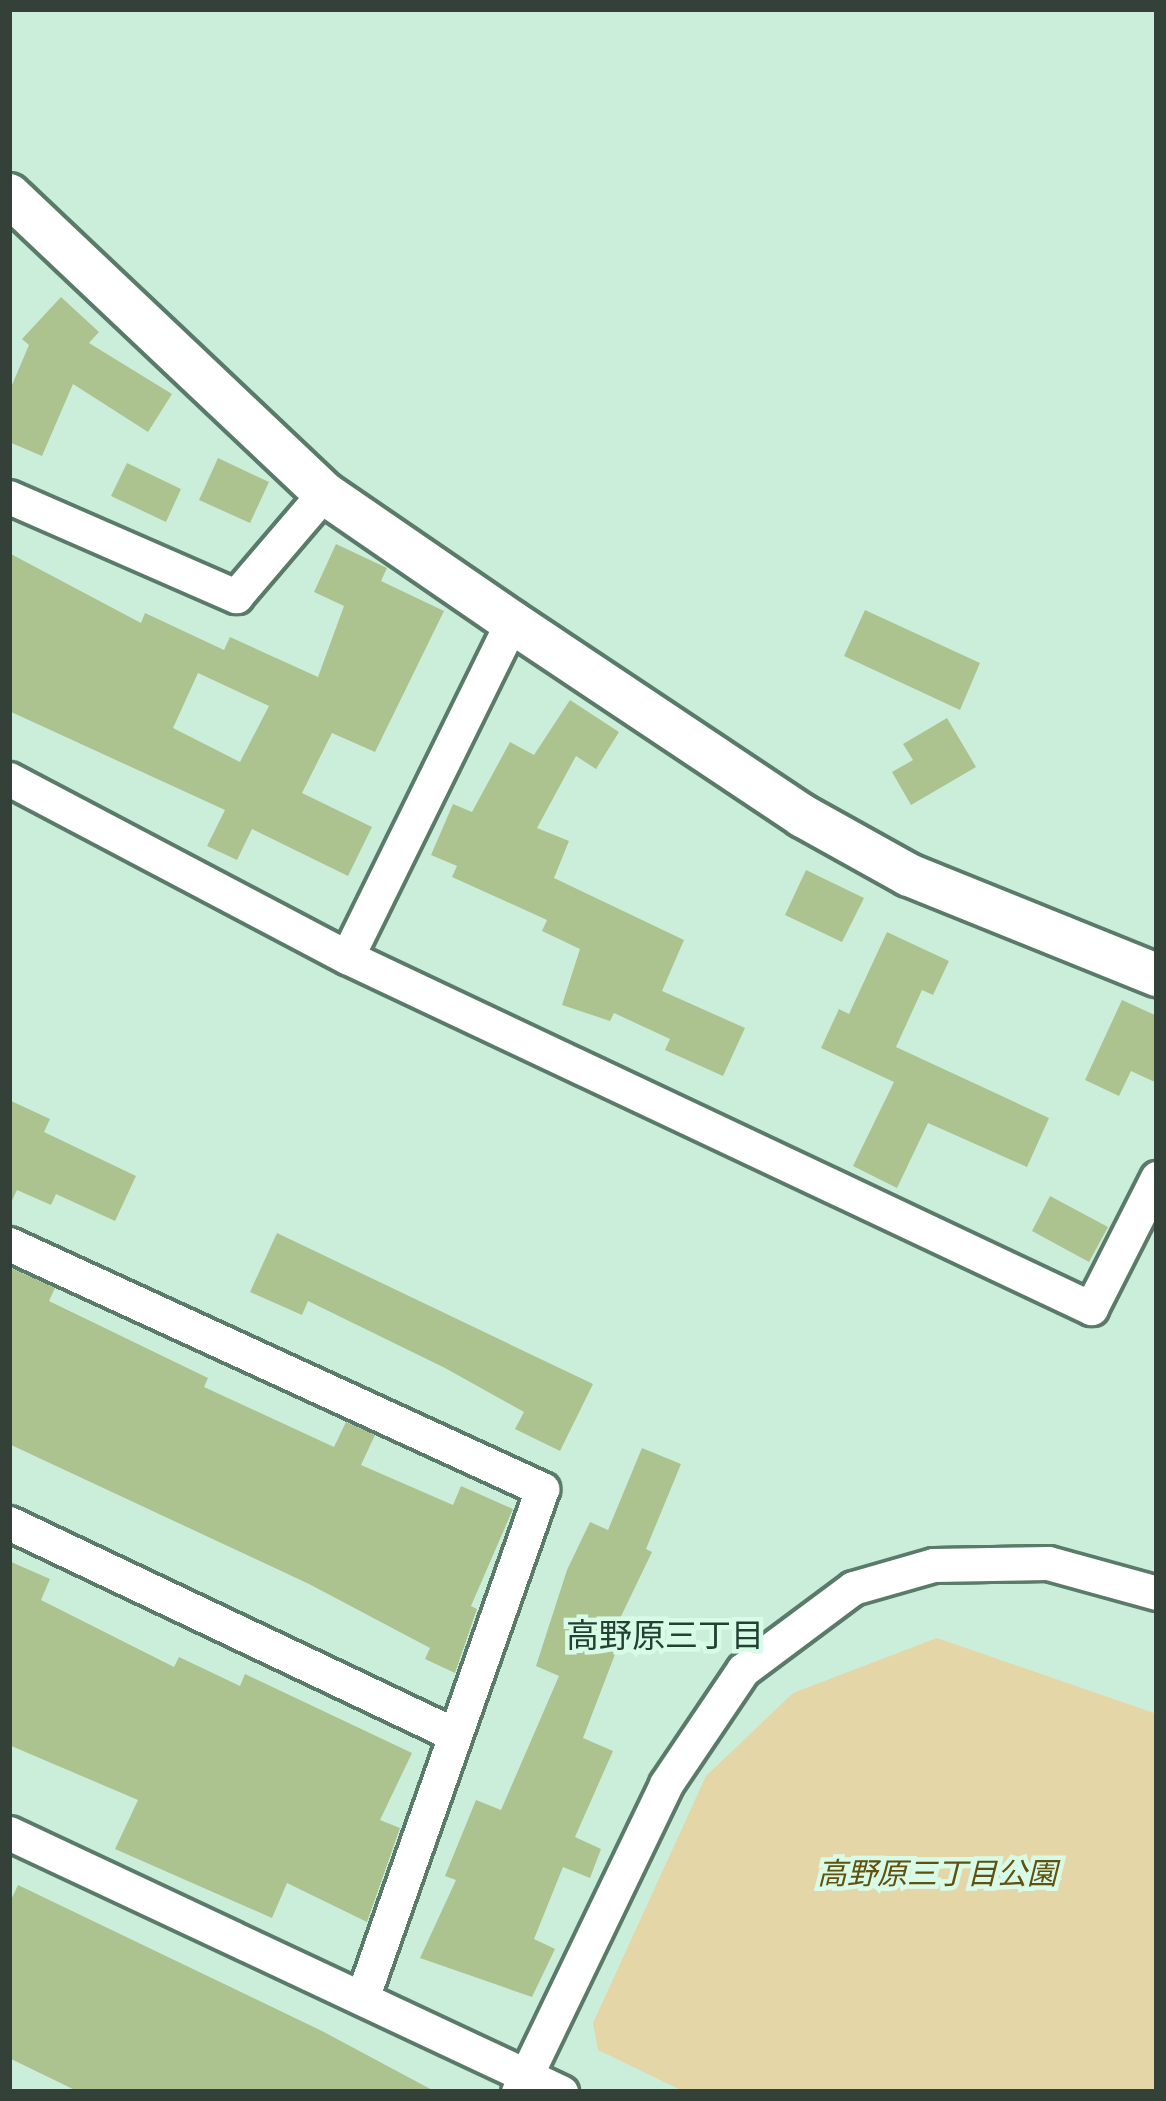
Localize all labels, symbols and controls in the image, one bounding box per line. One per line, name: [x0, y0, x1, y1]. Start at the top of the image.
district label: 高野原三丁目: [566, 1616, 764, 1656]
park label: 高野原三丁目公園: [817, 1856, 1057, 1892]

